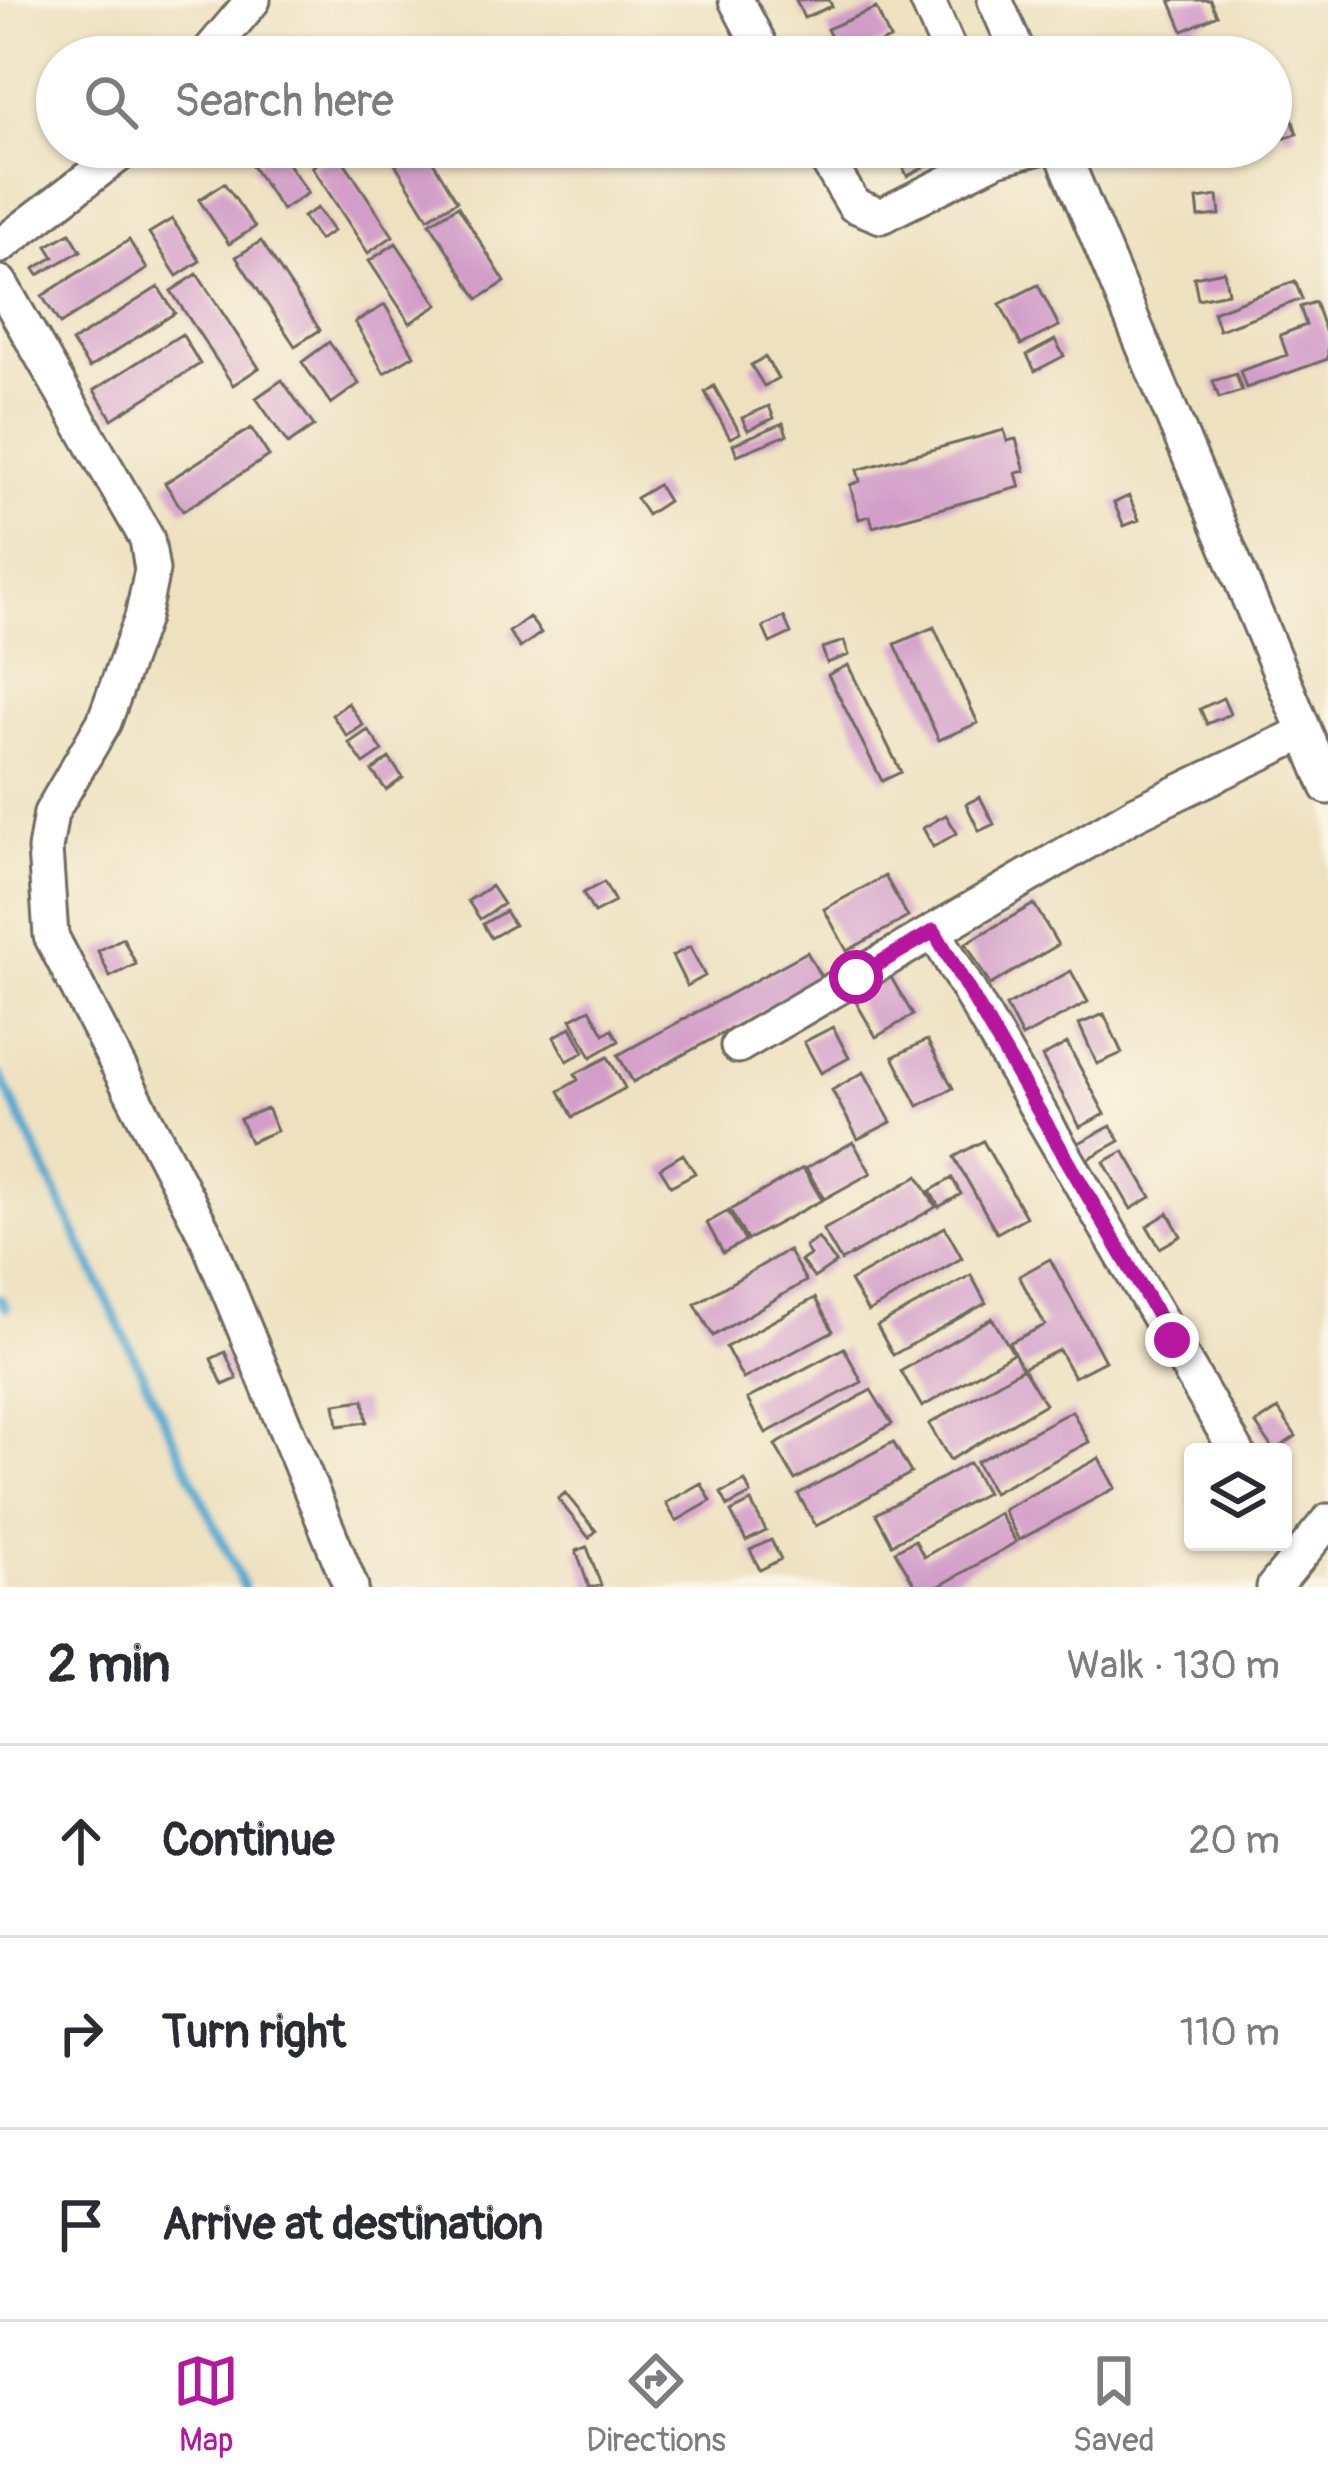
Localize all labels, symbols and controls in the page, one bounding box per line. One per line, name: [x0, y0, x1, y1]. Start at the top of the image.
search box: [36, 36, 1292, 168]
icon: search: [78, 69, 144, 135]
text: Search here: [174, 74, 394, 130]
route start: [829, 950, 883, 1004]
route end: [1145, 1313, 1199, 1367]
map controls: [1184, 1443, 1292, 1551]
button: layers: [1184, 1443, 1292, 1551]
text: 2 min: [48, 1633, 170, 1697]
text: Walk · 130 m: [1067, 1641, 1280, 1690]
icon: ahead: [48, 1808, 114, 1874]
text: Continue: [162, 1813, 335, 1869]
text: 20 m: [1188, 1816, 1280, 1865]
icon: right: [48, 2000, 114, 2066]
text: Turn right: [162, 2005, 346, 2061]
text: 110 m: [1180, 2008, 1280, 2057]
icon: arrive: [48, 2192, 114, 2258]
text: Arrive at destination: [162, 2197, 543, 2253]
tab: Map: [173, 2348, 239, 2461]
tab: Directions: [586, 2348, 726, 2461]
tab: Saved: [1073, 2348, 1155, 2461]

